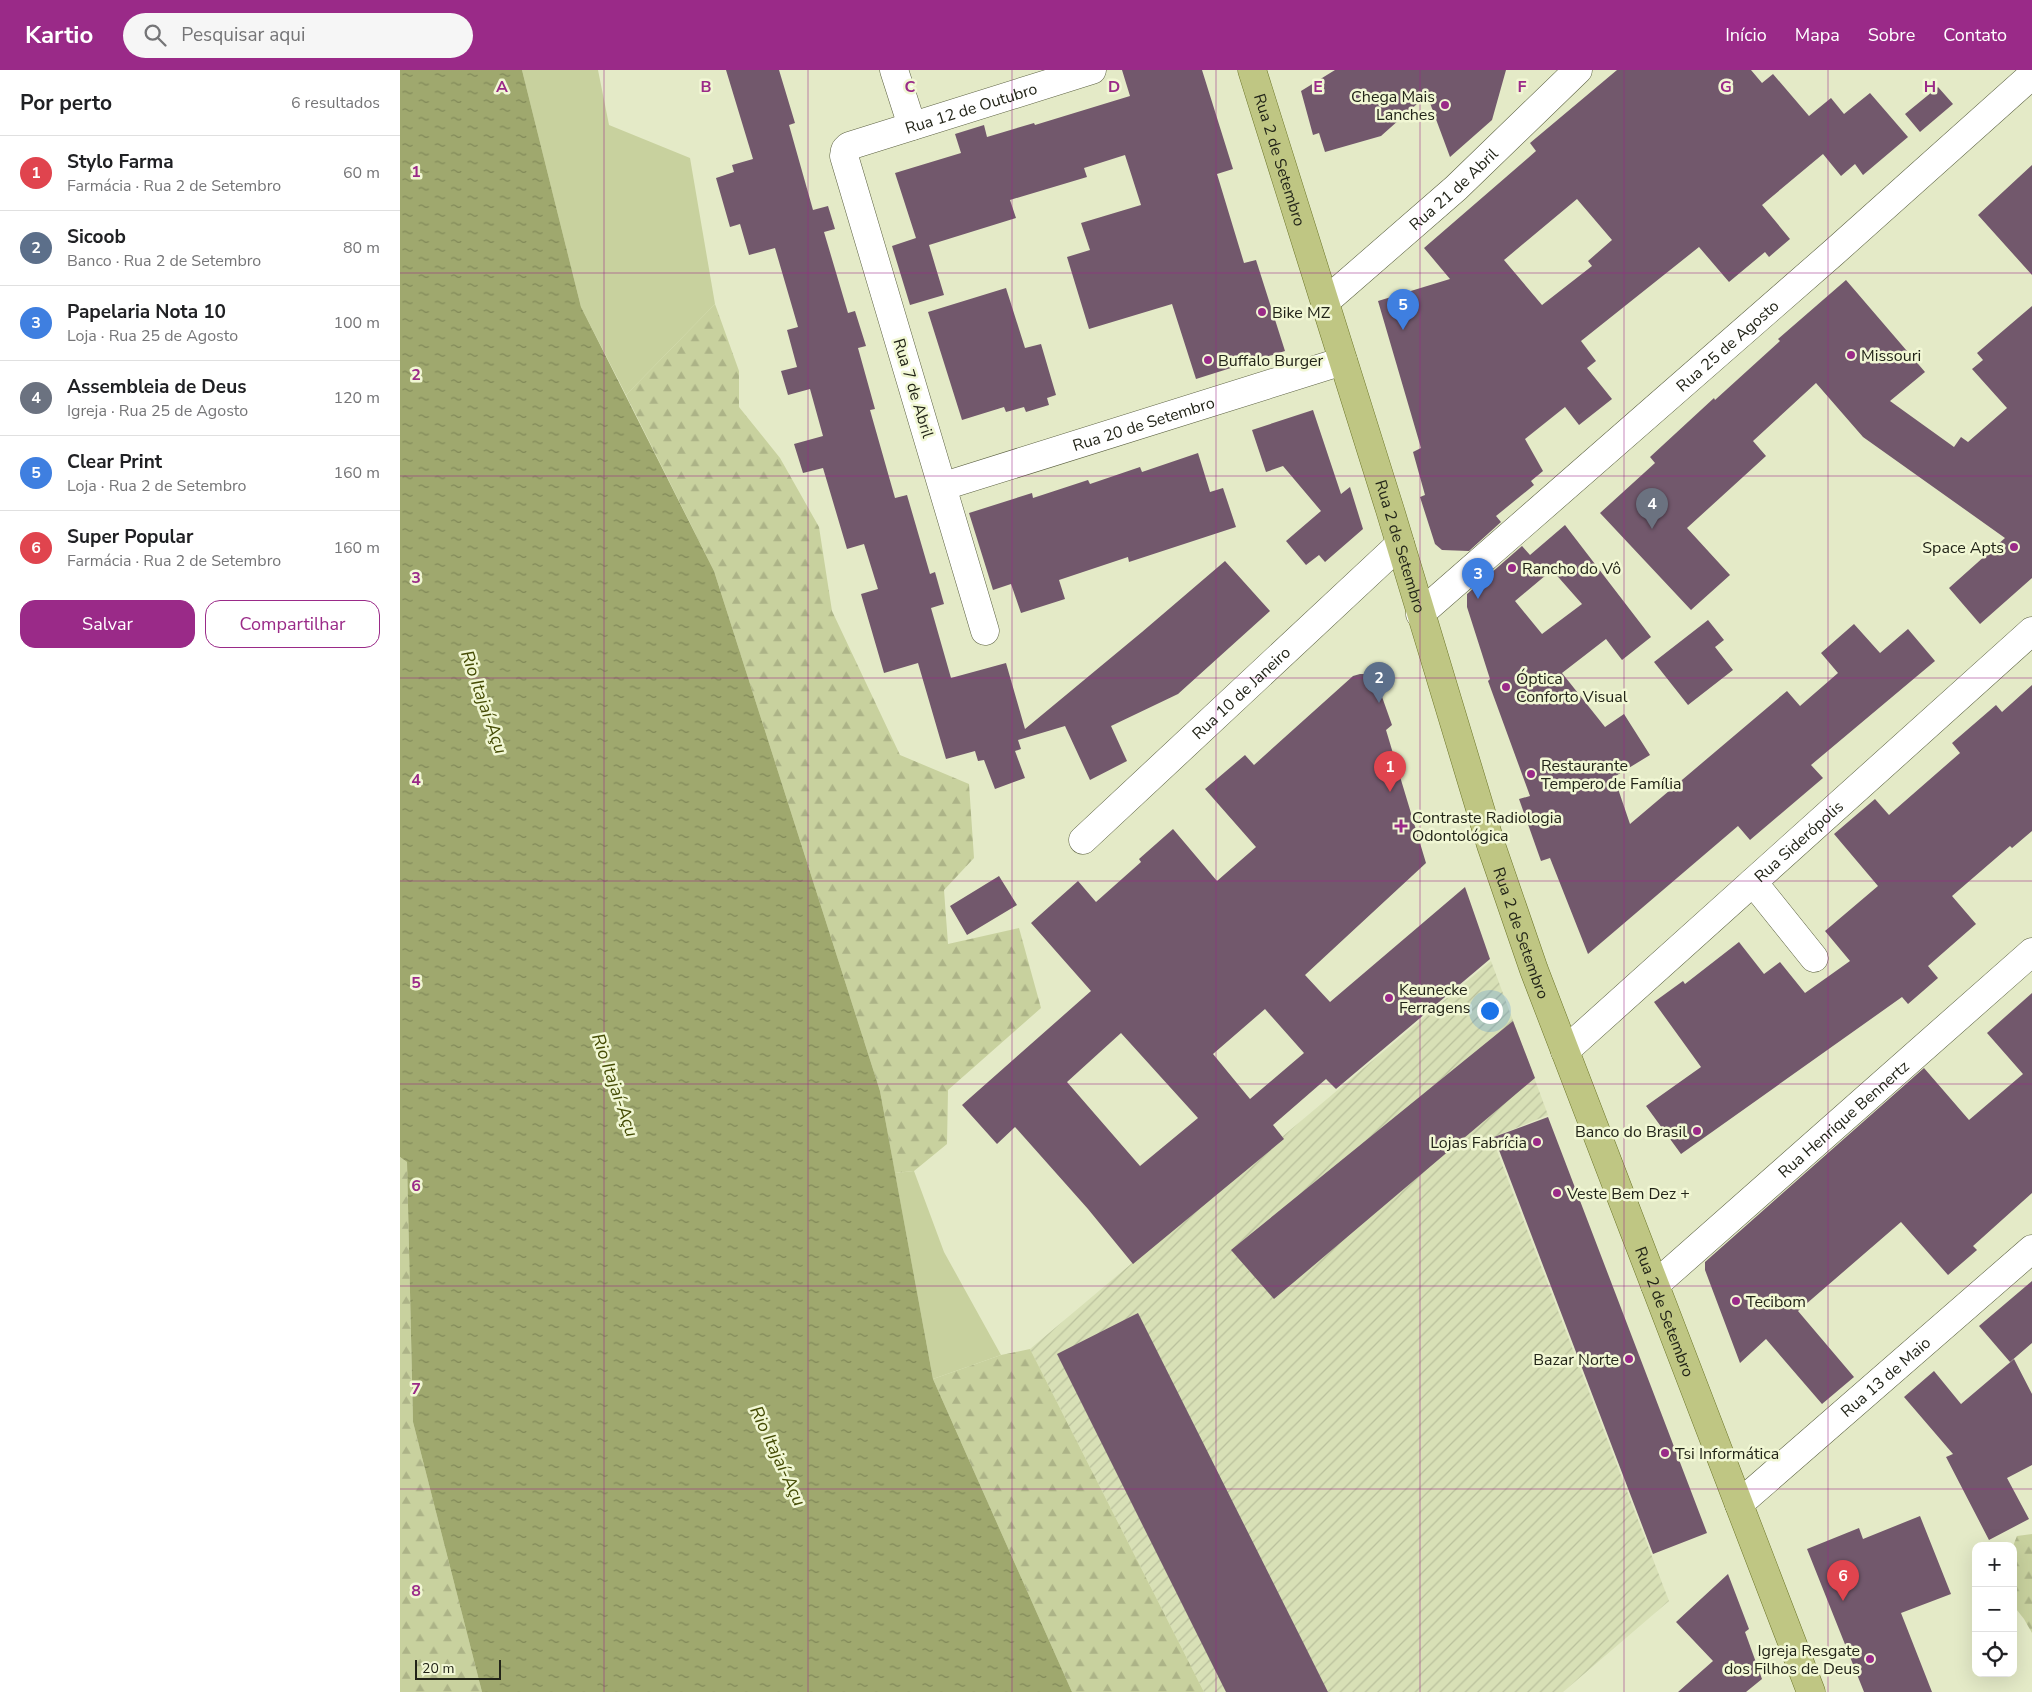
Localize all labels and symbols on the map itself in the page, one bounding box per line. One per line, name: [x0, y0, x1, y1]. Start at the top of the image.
text: A: [496, 76, 508, 98]
text: B: [700, 76, 712, 98]
text: C: [905, 76, 916, 98]
text: D: [1108, 76, 1120, 98]
text: E: [1313, 76, 1323, 98]
text: F: [1518, 76, 1527, 98]
text: G: [1720, 76, 1732, 98]
text: H: [1924, 76, 1936, 98]
street label: Rua 12 de Outubro: [902, 78, 1040, 140]
place label: Chega Mais Lanches: [1351, 86, 1435, 126]
street label: Rua 2 de Setembro: [1248, 91, 1310, 229]
marker: Chega Mais Lanches: [1439, 99, 1451, 111]
street label: Rua 21 de Abril: [1405, 143, 1503, 236]
text: 1: [411, 161, 421, 183]
pin: 5: [1387, 289, 1419, 330]
street label: Rua 25 de Agosto: [1672, 295, 1784, 397]
place label: Bike MZ: [1272, 302, 1331, 324]
marker: Bike MZ: [1256, 306, 1268, 318]
street label: Rua 7 de Abril: [887, 336, 939, 441]
place label: Missouri: [1861, 345, 1921, 367]
marker: Missouri: [1845, 349, 1857, 361]
place label: Buffalo Burger: [1218, 350, 1324, 372]
marker: Buffalo Burger: [1202, 354, 1214, 366]
text: 2: [411, 364, 421, 386]
street label: Rua 20 de Setembro: [1070, 392, 1218, 457]
street label: Rua 2 de Setembro: [1369, 477, 1430, 616]
pin: 4: [1636, 488, 1668, 529]
place label: Space Apts: [1922, 537, 2004, 559]
marker: Space Apts: [2008, 541, 2020, 553]
pin: 3: [1462, 558, 1494, 599]
place label: Rancho do Vô: [1522, 558, 1621, 580]
marker: Rancho do Vô: [1506, 562, 1518, 574]
text: 3: [411, 567, 421, 589]
street label: Rua 10 de Janeiro: [1188, 642, 1296, 745]
water label: Rio Itajaí-Açu: [455, 647, 513, 757]
pin: 2: [1363, 662, 1395, 703]
place label: Óptica Conforto Visual: [1516, 668, 1628, 708]
marker: Óptica Conforto Visual: [1500, 681, 1512, 693]
pin: 1: [1374, 751, 1406, 792]
place label: Restaurante Tempero de Família: [1541, 755, 1682, 795]
marker: Restaurante Tempero de Família: [1525, 768, 1537, 780]
text: 4: [411, 769, 421, 791]
street label: Rua Siderópolis: [1750, 796, 1848, 888]
place label: Contraste Radiologia Odontológica: [1412, 807, 1562, 847]
marker: Contraste Radiologia Odontológica: [1394, 819, 1408, 833]
street label: Rua 2 de Setembro: [1487, 864, 1554, 1002]
text: 5: [411, 972, 421, 994]
place label: Keunecke Ferragens: [1399, 979, 1471, 1019]
marker: Keunecke Ferragens: [1383, 992, 1395, 1004]
your location: [1477, 998, 1503, 1024]
water label: Rio Itajaí-Açu: [586, 1030, 644, 1140]
street label: Rua Henrique Bennertz: [1774, 1056, 1914, 1183]
place label: Banco do Brasil: [1575, 1121, 1687, 1143]
marker: Banco do Brasil: [1691, 1125, 1703, 1137]
place label: Lojas Fabrícia: [1430, 1132, 1527, 1154]
marker: Lojas Fabrícia: [1531, 1136, 1543, 1148]
text: 6: [411, 1175, 421, 1197]
place label: Veste Bem Dez +: [1566, 1183, 1690, 1205]
marker: Veste Bem Dez +: [1551, 1187, 1563, 1199]
street label: Rua 2 de Setembro: [1629, 1244, 1699, 1380]
place label: Tecibom: [1746, 1291, 1806, 1313]
marker: Tecibom: [1730, 1295, 1742, 1307]
street label: Rua 13 de Maio: [1836, 1332, 1936, 1423]
place label: Bazar Norte: [1533, 1349, 1619, 1371]
marker: Bazar Norte: [1623, 1353, 1635, 1365]
text: 7: [411, 1378, 421, 1400]
water label: Rio Itajaí-Açu: [744, 1402, 812, 1510]
place label: Tsi Informática: [1675, 1443, 1779, 1465]
marker: Tsi Informática: [1659, 1447, 1671, 1459]
pin: 6: [1827, 1560, 1859, 1601]
text: 8: [411, 1580, 421, 1602]
place label: Igreja Resgate dos Filhos de Deus: [1724, 1640, 1860, 1680]
marker: Igreja Resgate dos Filhos de Deus: [1864, 1653, 1876, 1665]
scale bar: [415, 1657, 501, 1680]

